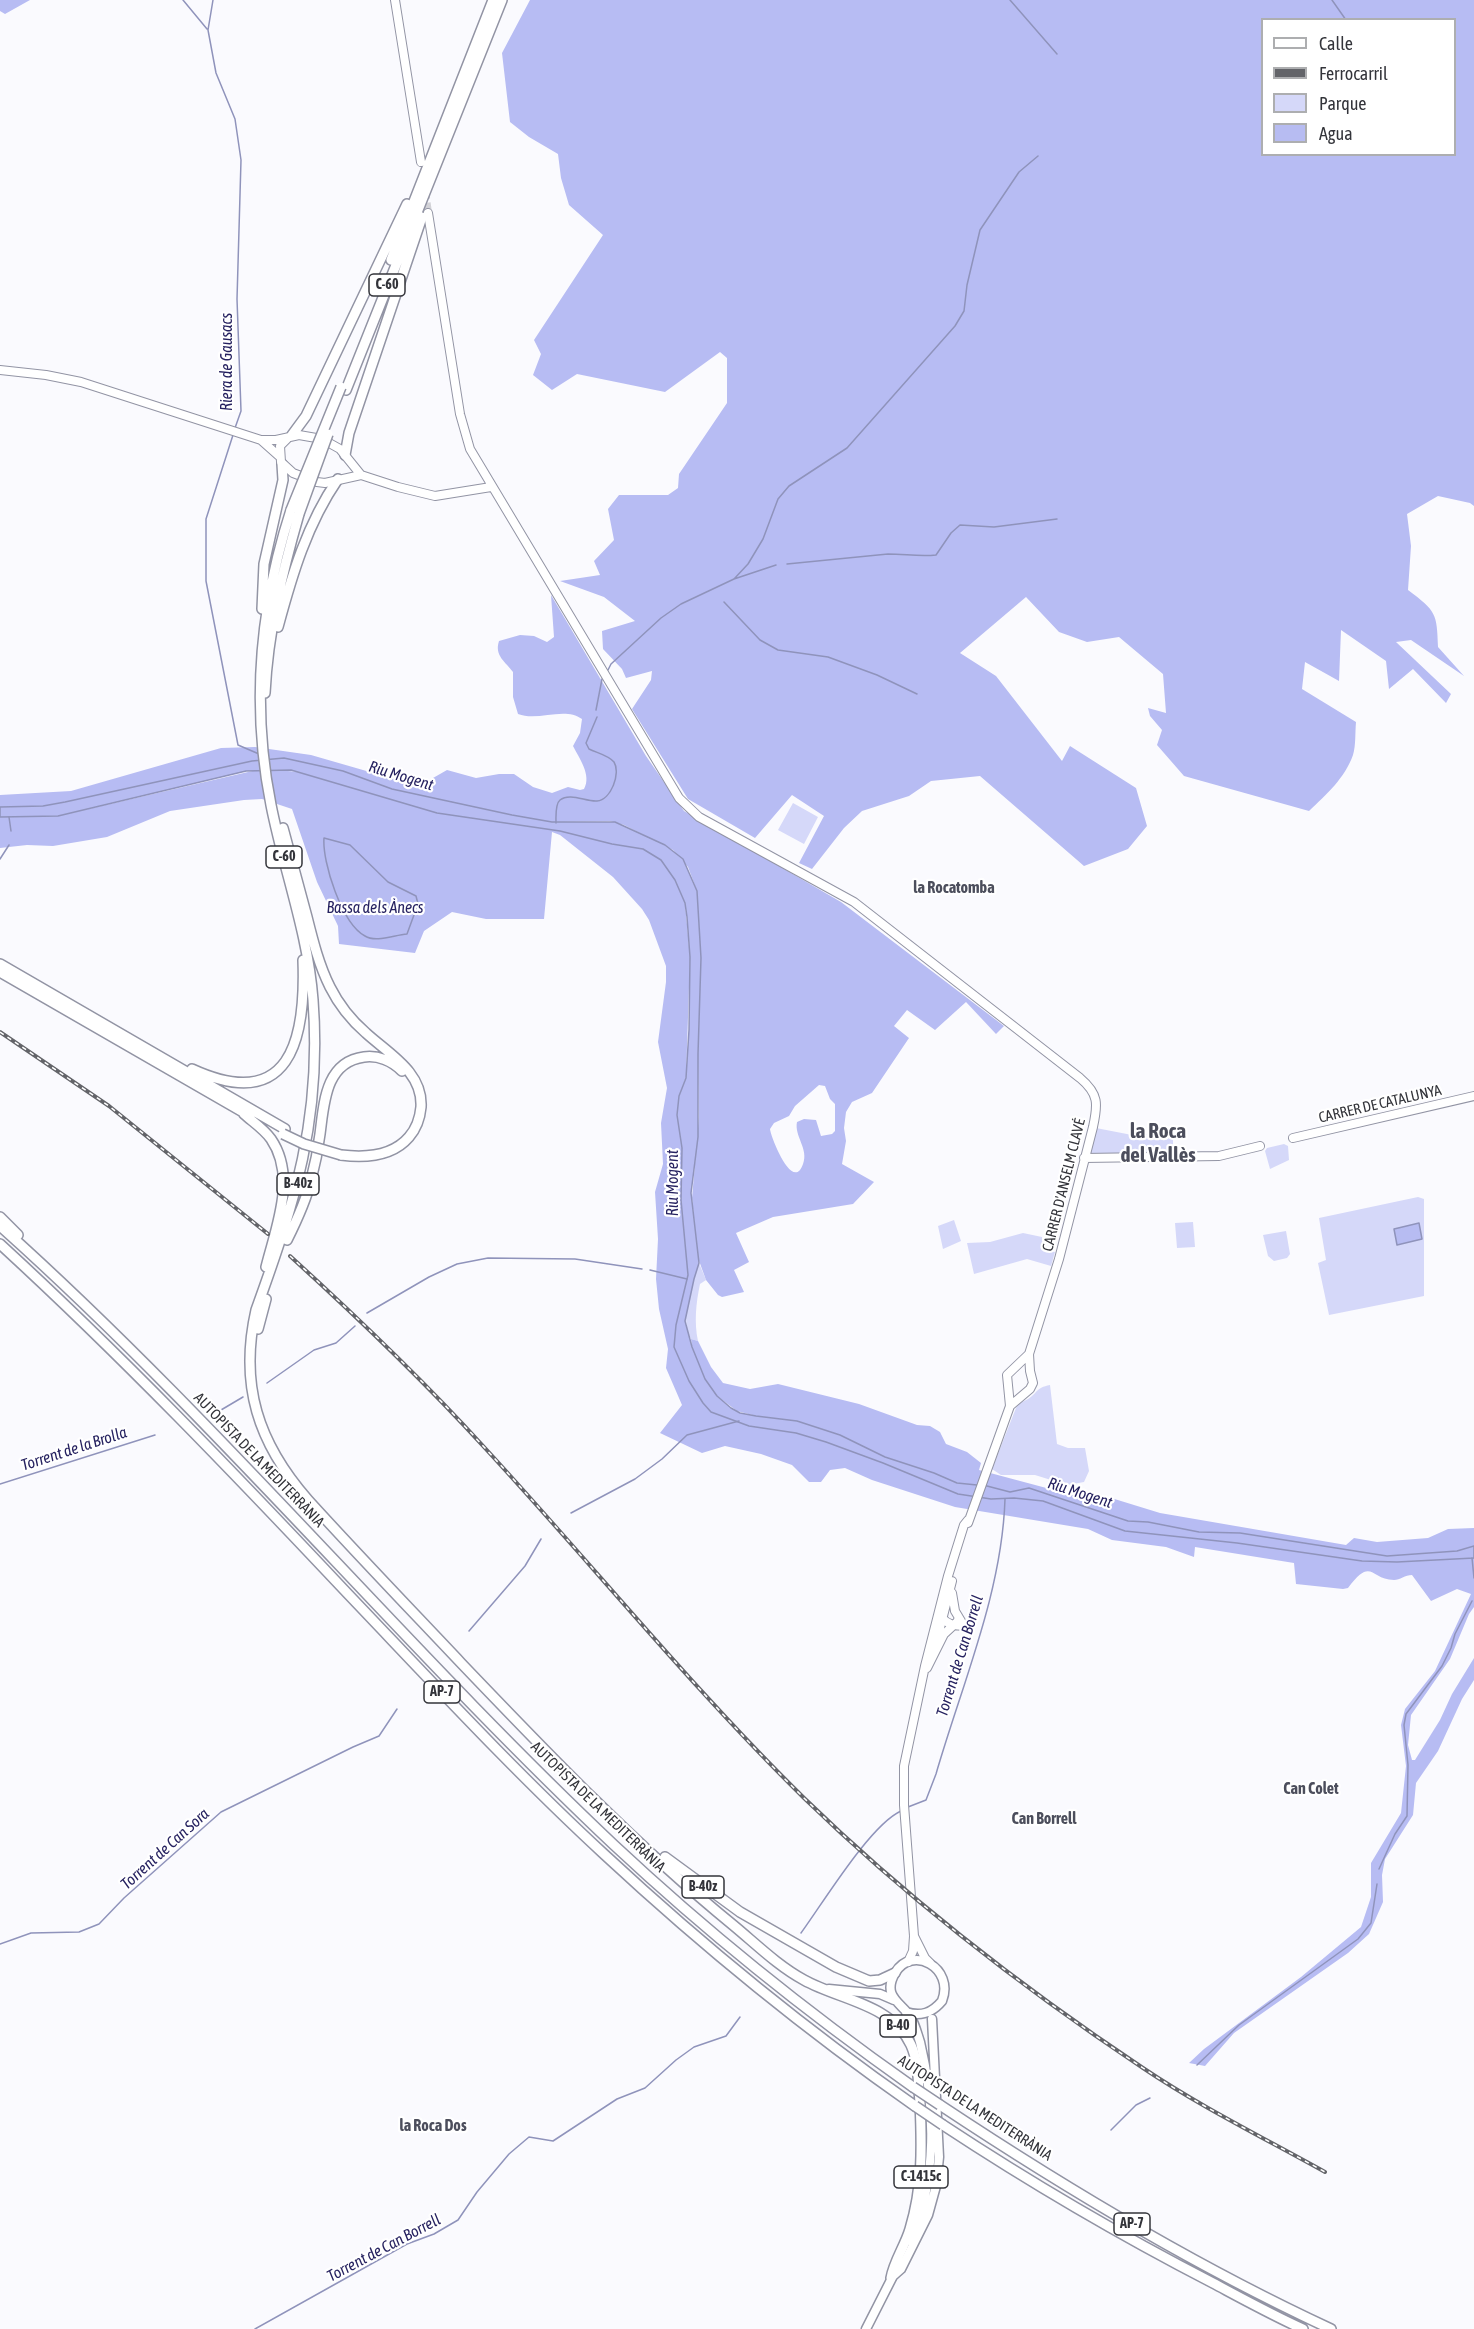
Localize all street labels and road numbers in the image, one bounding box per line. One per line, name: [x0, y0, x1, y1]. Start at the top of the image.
road number: C-60: [369, 274, 405, 296]
road number: C-60: [266, 846, 302, 868]
street label: CARRER DE CATALUNYA: [1317, 1081, 1443, 1127]
street label: CARRER D'ANSELM CLAVÉ: [1039, 1117, 1089, 1253]
road number: B-40z: [277, 1173, 319, 1195]
street label: AUTOPISTA DE LA MEDITERRÀNIA: [190, 1389, 328, 1531]
road number: AP-7: [424, 1681, 460, 1703]
street label: AUTOPISTA DE LA MEDITERRÀNIA: [527, 1738, 669, 1876]
road number: B-40z: [682, 1876, 724, 1898]
road number: B-40: [880, 2015, 916, 2037]
street label: AUTOPISTA DE LA MEDITERRÀNIA: [895, 2051, 1055, 2165]
road number: C-1415c: [894, 2166, 948, 2188]
road number: AP-7: [1114, 2213, 1150, 2235]

